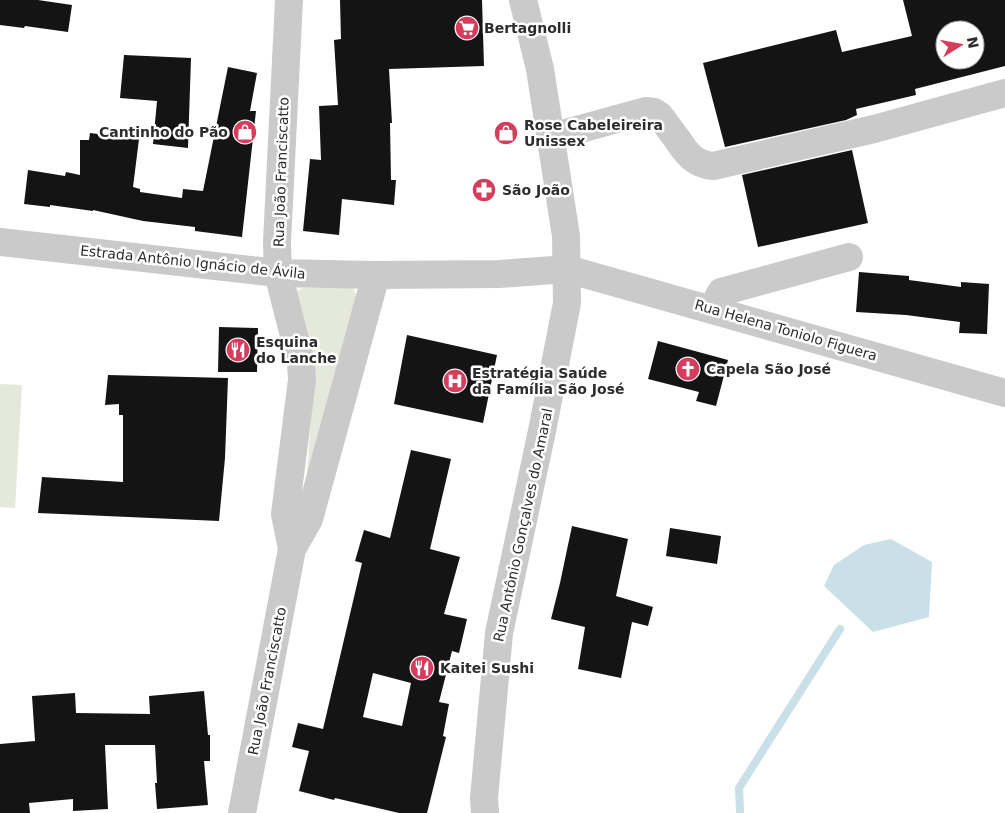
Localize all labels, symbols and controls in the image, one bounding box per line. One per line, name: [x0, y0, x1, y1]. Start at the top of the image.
supermarket icon: Bertagnolli: [454, 15, 480, 41]
place label: Bertagnolli: [484, 20, 571, 36]
north arrow: [935, 20, 985, 70]
text: N: [964, 35, 982, 50]
street label: Rua João Franciscatto: [270, 97, 292, 247]
place label: Rose Cabeleireira Unissex: [524, 117, 663, 149]
shop icon: Cantinho do Pão: [232, 119, 258, 145]
shop icon: Rose Cabeleireira Unissex: [493, 120, 519, 146]
place label: Cantinho do Pão: [99, 124, 228, 140]
pharmacy icon: São João: [471, 177, 497, 203]
place label: São João: [502, 182, 570, 198]
street label: Estrada Antônio Ignácio de Ávila: [79, 242, 307, 282]
street label: Rua Helena Toniolo Figuera: [693, 296, 879, 364]
place label: Esquina do Lanche: [256, 334, 337, 366]
restaurant icon: Esquina do Lanche: [225, 337, 251, 363]
church icon: Capela São José: [675, 356, 701, 382]
place label: Capela São José: [706, 361, 831, 377]
place label: Estratégia Saúde da Família São José: [472, 365, 625, 397]
hospital icon: Estratégia Saúde da Família São José: [442, 368, 468, 394]
street label: Rua Antônio Gonçalves do Amaral: [490, 407, 556, 643]
street label: Rua João Franciscatto: [245, 606, 289, 756]
restaurant icon: Kaitei Sushi: [409, 655, 435, 681]
place label: Kaitei Sushi: [440, 660, 534, 676]

